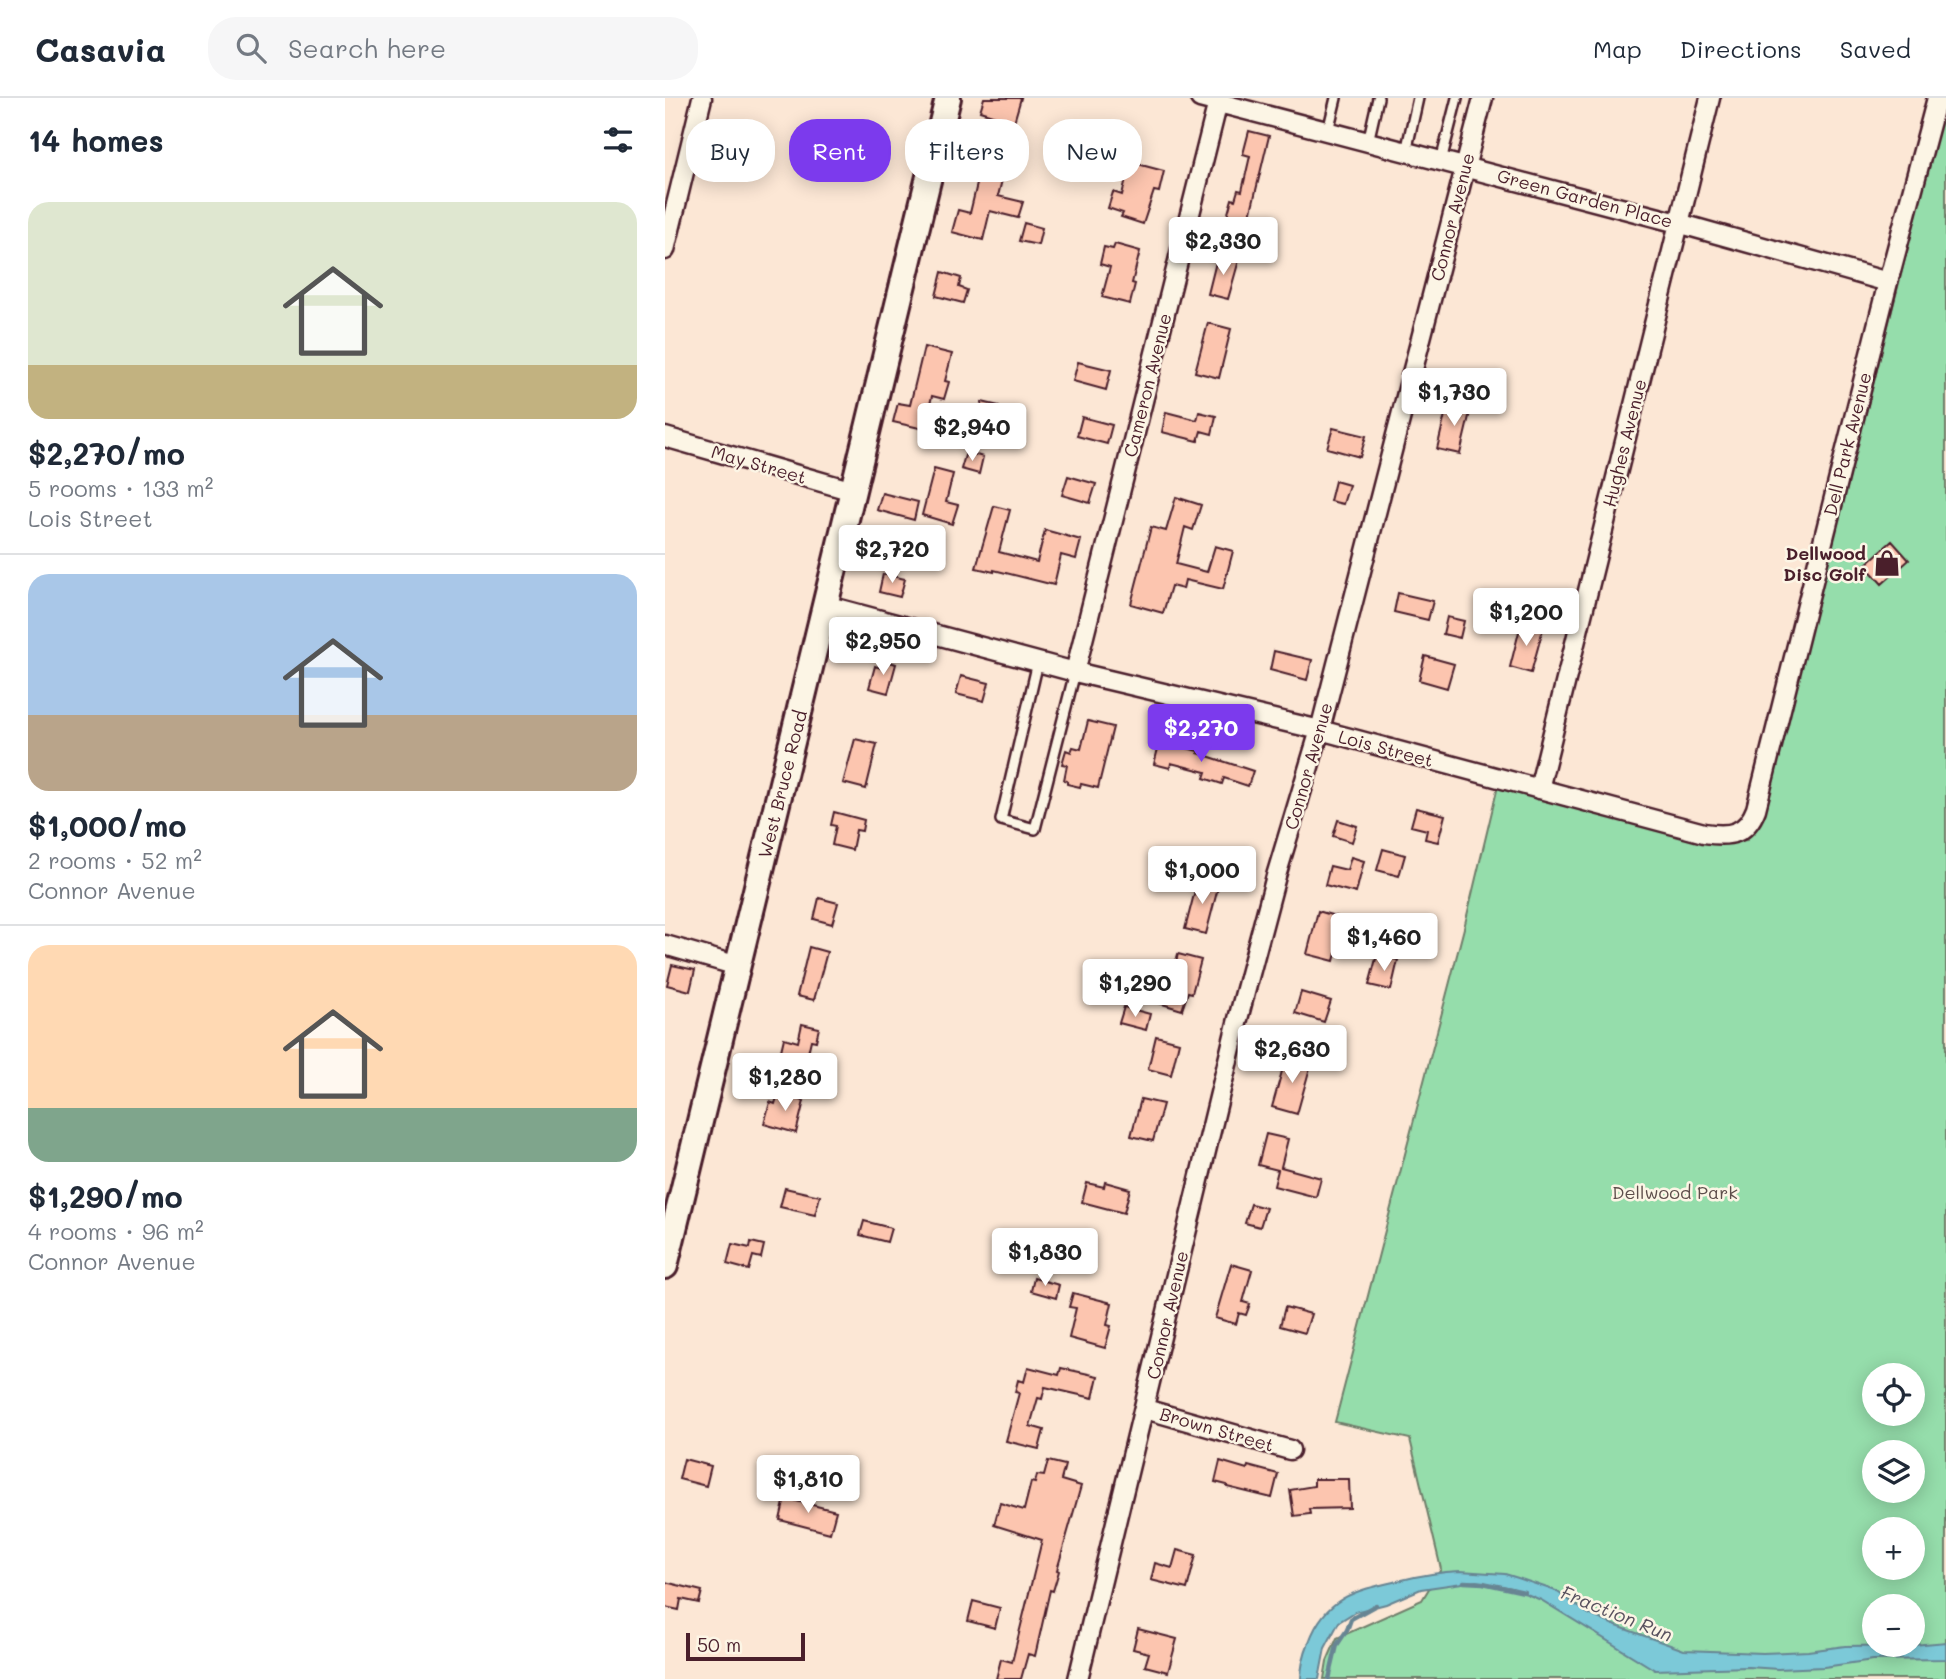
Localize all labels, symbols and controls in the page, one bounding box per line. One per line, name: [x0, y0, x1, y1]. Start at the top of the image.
search box: [208, 17, 698, 80]
text: Casavia: [35, 27, 166, 70]
icon: search: [232, 29, 270, 67]
text: Search here: [288, 31, 446, 65]
text: Map: [1593, 33, 1642, 64]
text: Directions: [1680, 33, 1802, 64]
text: Saved: [1840, 33, 1911, 64]
chip: Buy: [686, 119, 775, 182]
chip: Rent: [789, 119, 891, 182]
chip: Filters: [905, 119, 1029, 182]
chip: New: [1043, 119, 1142, 182]
text: 14 homes: [28, 120, 164, 160]
icon: filters: [599, 121, 637, 159]
street label: Connor Avenue: [1424, 150, 1480, 284]
street label: Green Garden Place: [1495, 163, 1675, 233]
pin: $2,330: [1166, 218, 1280, 277]
text: $2,330: [1185, 225, 1261, 255]
icon: home: [270, 248, 396, 374]
street label: Cameron Avenue: [1118, 311, 1176, 459]
pin: $1,730: [1397, 368, 1511, 428]
street label: Dell Park Avenue: [1818, 370, 1876, 518]
text: $1,730: [1418, 376, 1490, 406]
street label: Hughes Avenue: [1596, 376, 1652, 510]
pin: $2,940: [915, 404, 1029, 463]
text: $2,940: [933, 411, 1011, 441]
text: $2,270/mo: [28, 433, 185, 473]
street label: May Street: [709, 439, 809, 489]
text: 5 rooms · 133 m²: [28, 473, 213, 503]
text: Lois Street: [28, 503, 153, 533]
pin: $2,720: [835, 526, 949, 585]
text: $2,720: [855, 533, 929, 563]
place label: Dellwood Disc Golf: [1783, 541, 1866, 586]
shop icon: Dellwood Disc Golf: [1872, 548, 1902, 578]
pin: $1,200: [1469, 588, 1583, 648]
text: $1,200: [1489, 596, 1563, 626]
pin: $2,950: [826, 618, 940, 677]
icon: home: [270, 620, 396, 746]
text: $2,950: [845, 625, 921, 655]
street label: Connor Avenue: [1278, 700, 1338, 832]
pin: $2,270: [1144, 704, 1258, 764]
street label: West Bruce Road: [752, 707, 812, 861]
text: $2,270: [1164, 712, 1238, 742]
street label: Lois Street: [1336, 724, 1436, 772]
text: $1,000/mo: [28, 805, 186, 845]
text: 2 rooms · 52 m²: [28, 845, 202, 875]
pin: $1,000: [1145, 846, 1259, 906]
text: $1,000: [1164, 854, 1240, 884]
text: Connor Avenue: [28, 875, 196, 905]
pin: $1,460: [1327, 914, 1441, 973]
text: $1,460: [1347, 921, 1421, 951]
pin: $1,290: [1078, 960, 1192, 1019]
text: $1,290: [1099, 967, 1171, 997]
icon: home: [270, 991, 396, 1117]
pin: $2,630: [1235, 1026, 1349, 1085]
text: $2,630: [1254, 1033, 1330, 1063]
pin: $1,280: [728, 1054, 842, 1113]
text: $1,280: [748, 1061, 822, 1091]
text: $1,290/mo: [28, 1176, 183, 1216]
park label: Dellwood Park: [1612, 1180, 1738, 1204]
text: 4 rooms · 96 m²: [28, 1216, 204, 1246]
pin: $1,830: [988, 1228, 1102, 1288]
text: $1,830: [1008, 1236, 1082, 1266]
text: Connor Avenue: [28, 1246, 196, 1276]
street label: Connor Avenue: [1141, 1248, 1193, 1382]
map controls: [1862, 1363, 1925, 1657]
button: locate: [1862, 1363, 1925, 1426]
street label: Brown Street: [1157, 1401, 1277, 1457]
button: layers: [1862, 1440, 1925, 1503]
pin: $1,810: [751, 1456, 865, 1515]
text: $1,810: [773, 1463, 843, 1493]
button: +: [1862, 1517, 1925, 1580]
water label: Fraction Run: [1557, 1579, 1677, 1647]
button: −: [1862, 1594, 1925, 1657]
scale bar: [686, 1630, 805, 1662]
text: 50 m: [697, 1632, 741, 1657]

